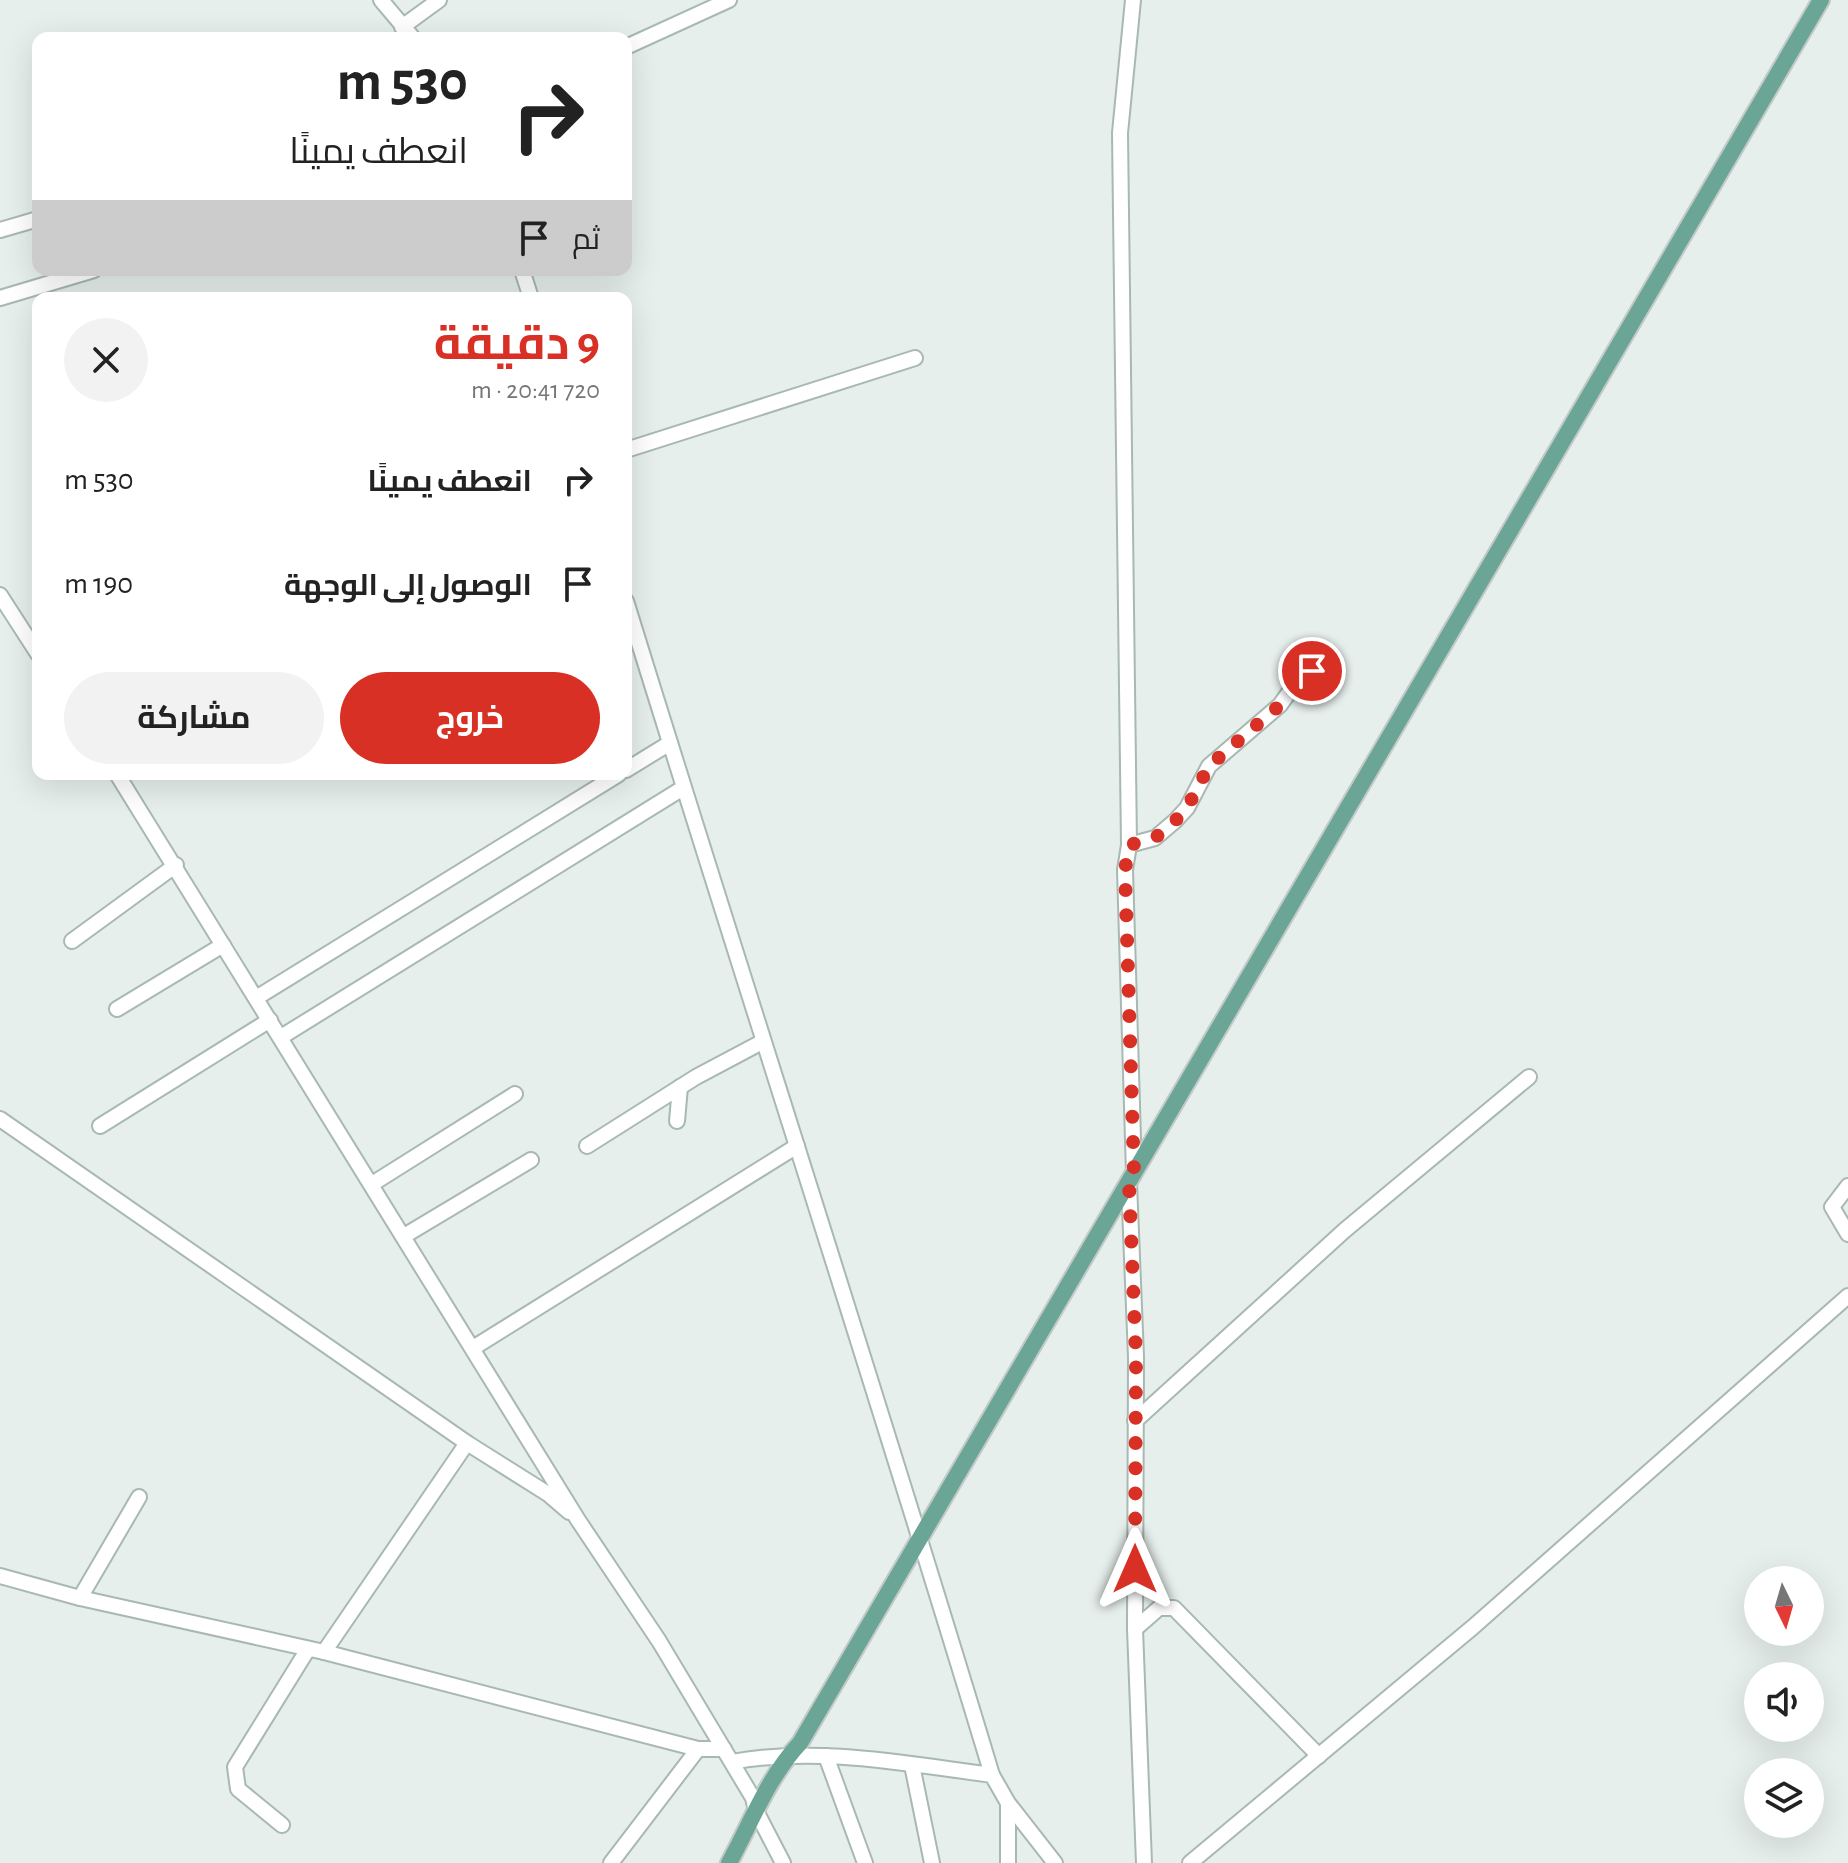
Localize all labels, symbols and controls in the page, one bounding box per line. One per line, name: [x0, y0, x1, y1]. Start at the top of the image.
text: 530 m: [337, 54, 468, 110]
icon: right: [496, 64, 600, 168]
text: انعطف يمينًا: [289, 134, 468, 170]
icon: arrive: [512, 216, 556, 260]
text: ثم: [572, 225, 600, 255]
button: close: [64, 318, 148, 402]
text: 9 دقيقة: [434, 321, 600, 369]
text: 720 m · 20:41: [471, 377, 600, 403]
icon: right: [556, 458, 600, 502]
text: 530 m: [64, 465, 134, 495]
text: انعطف يمينًا: [368, 467, 532, 497]
icon: arrive: [556, 562, 600, 606]
text: 190 m: [64, 569, 133, 599]
text: الوصول إلى الوجهة: [284, 571, 532, 601]
pin: [1278, 637, 1346, 705]
icon: arrive: [1290, 649, 1334, 693]
button: مشاركة: [64, 672, 324, 764]
button: خروج: [340, 672, 600, 764]
position arrow: [1093, 1527, 1177, 1611]
north arrow: [1744, 1566, 1824, 1646]
map controls: [1744, 1566, 1824, 1838]
button: sound: [1744, 1662, 1824, 1742]
button: layers: [1744, 1758, 1824, 1838]

